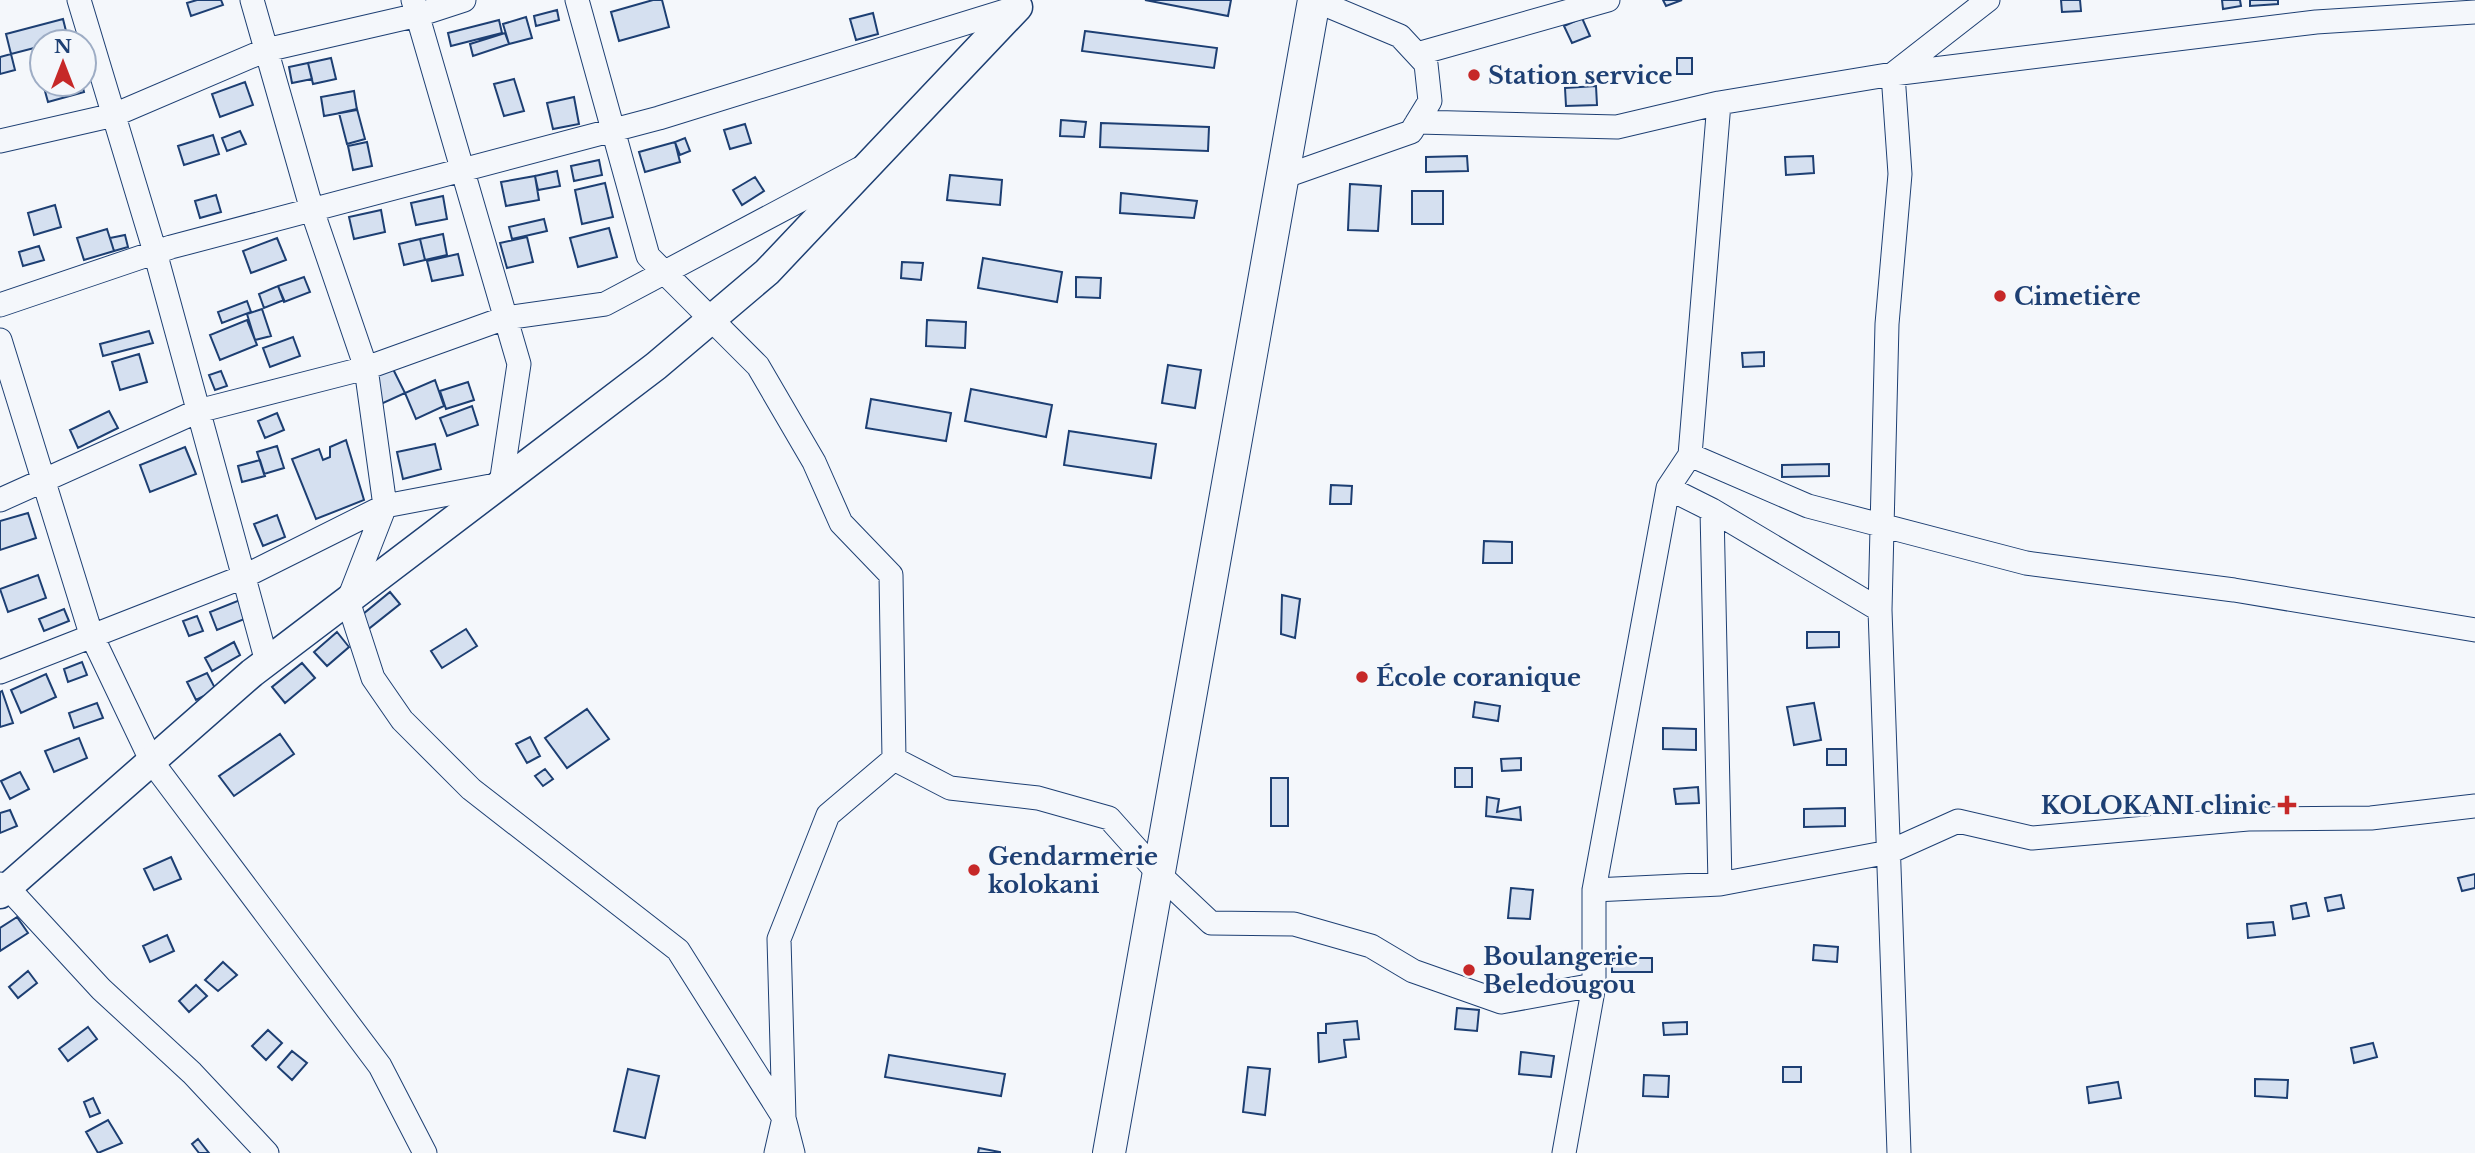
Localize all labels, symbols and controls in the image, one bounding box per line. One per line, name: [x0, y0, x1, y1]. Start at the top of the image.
north arrow: [28, 28, 98, 98]
text: N: [54, 35, 72, 58]
place label: Station service: [1488, 61, 1673, 90]
marker: Station service: [1466, 67, 1482, 83]
place label: Cimetière: [2014, 282, 2141, 311]
marker: Cimetière: [1992, 288, 2008, 304]
place label: École coranique: [1376, 663, 1581, 692]
marker: École coranique: [1354, 669, 1370, 685]
place label: KOLOKANI clinic: [2041, 791, 2271, 820]
marker: KOLOKANI clinic: [2277, 795, 2297, 815]
place label: Gendarmerie kolokani: [988, 842, 1158, 899]
marker: Gendarmerie kolokani: [966, 862, 982, 878]
place label: Boulangerie Beledougou: [1483, 942, 1638, 999]
marker: Boulangerie Beledougou: [1461, 962, 1477, 978]

